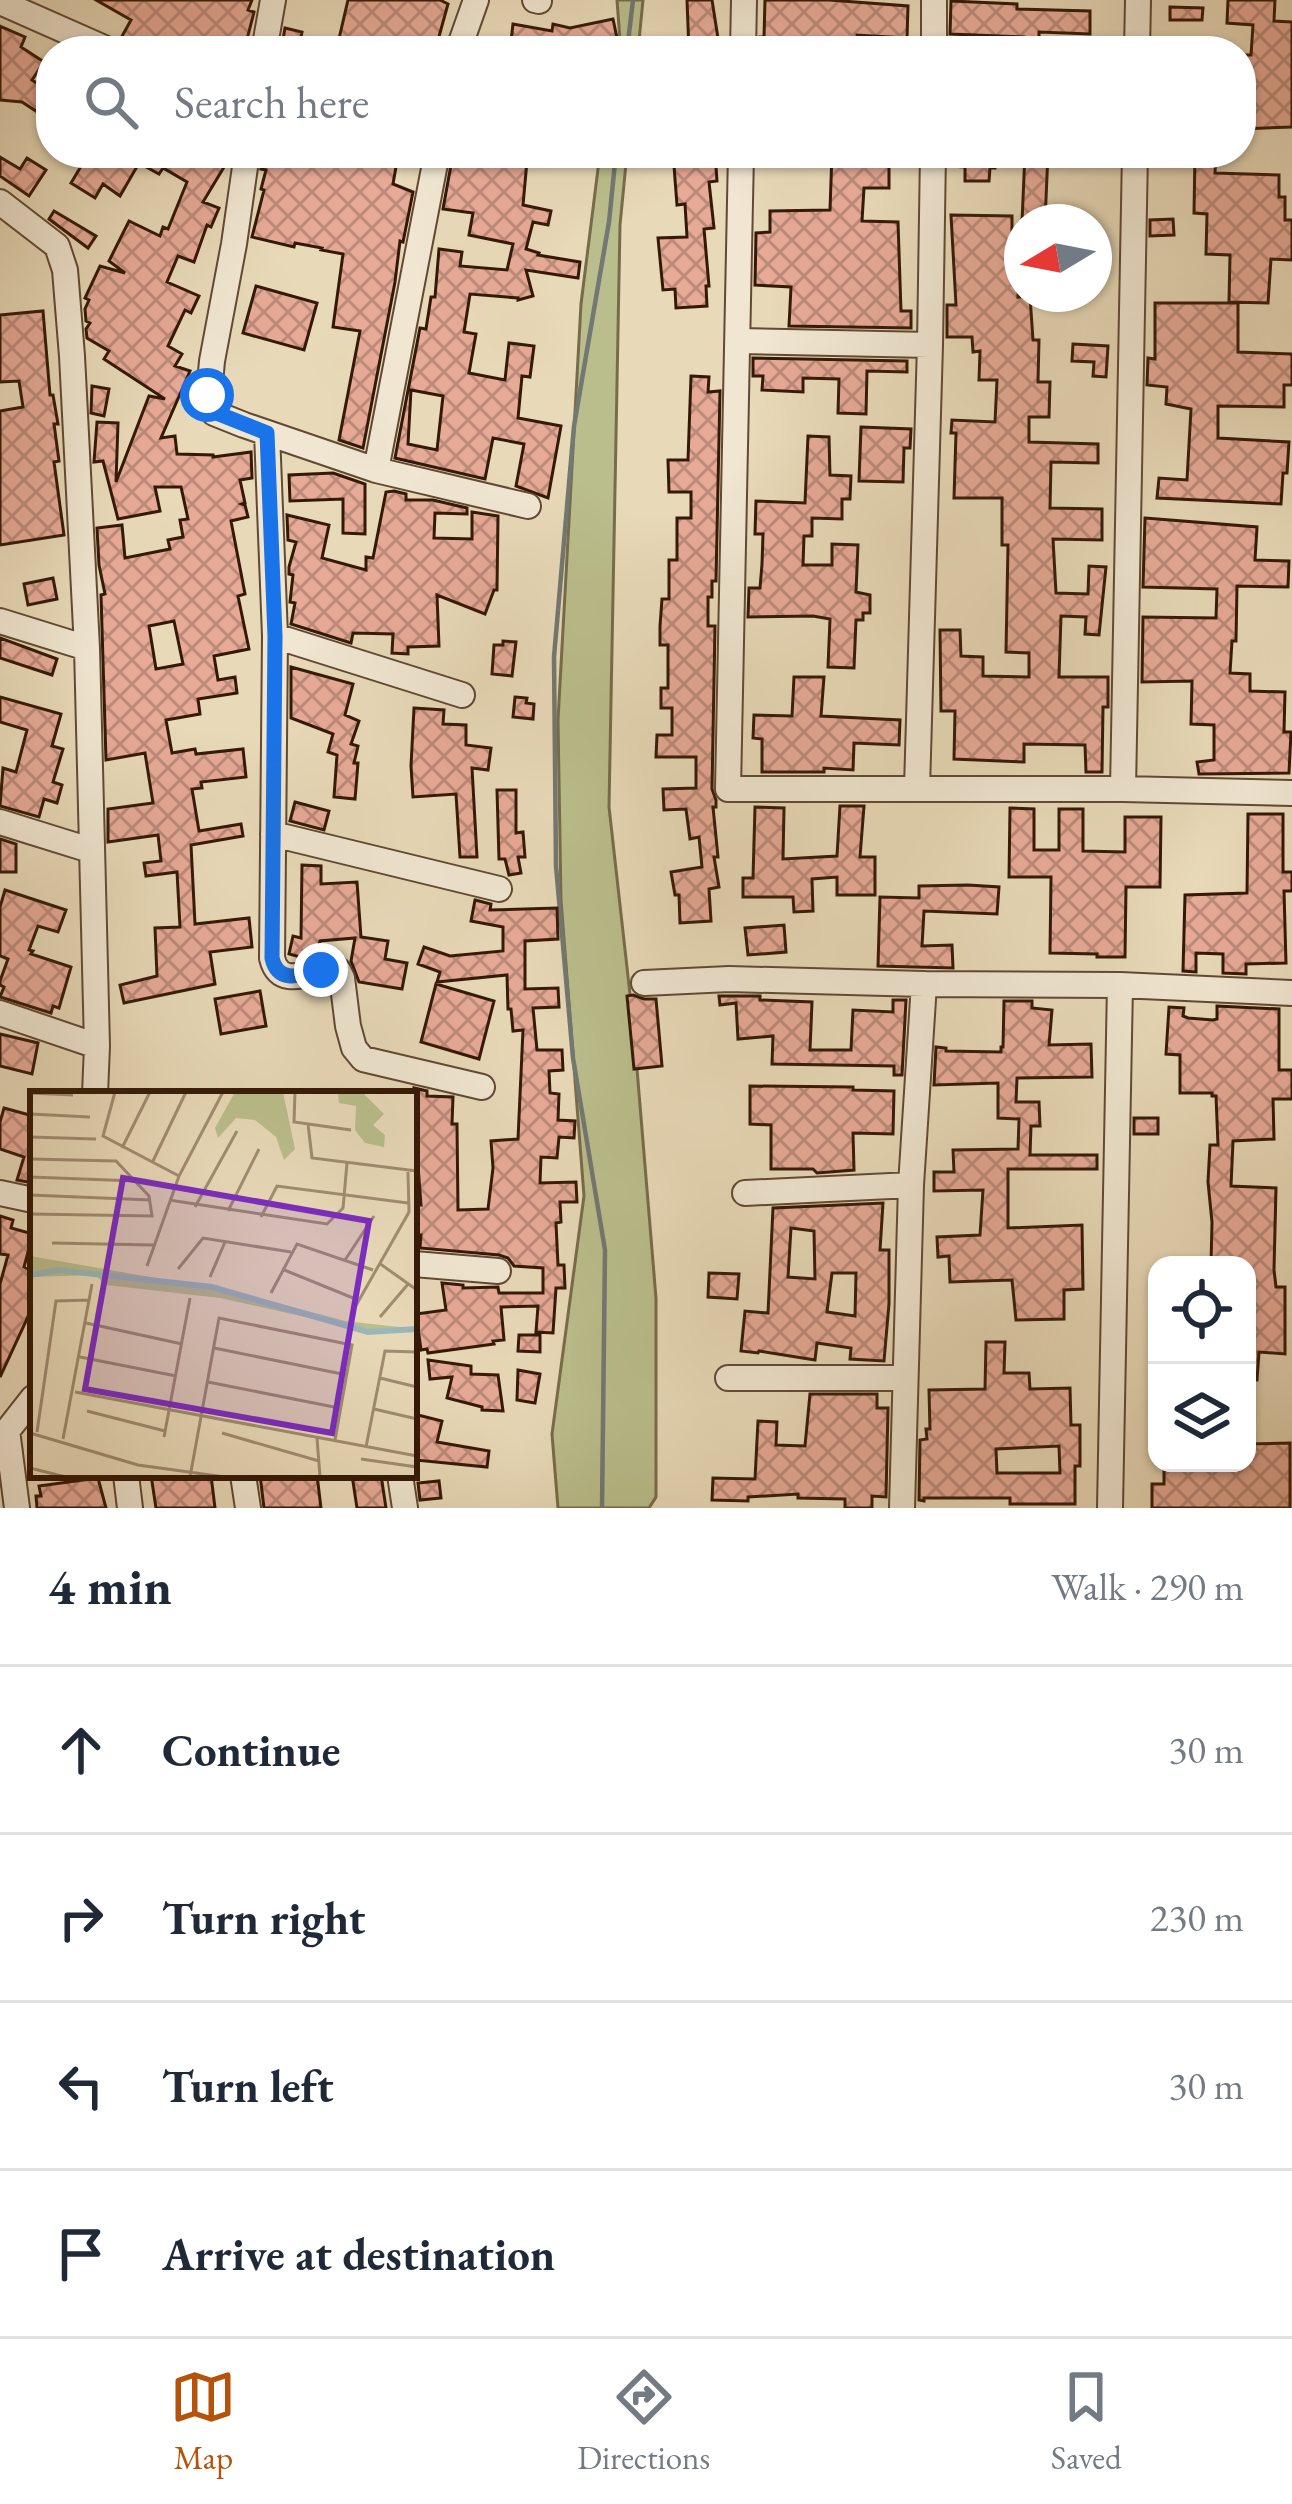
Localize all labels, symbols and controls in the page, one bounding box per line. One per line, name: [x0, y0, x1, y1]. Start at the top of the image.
search box: [36, 36, 1256, 168]
icon: search: [78, 69, 144, 135]
text: Search here: [174, 73, 369, 131]
north arrow: [1004, 204, 1112, 312]
route start: [180, 368, 234, 422]
route end: [294, 943, 348, 997]
inset map: [30, 1091, 417, 1478]
map controls: [1148, 1256, 1256, 1472]
button: locate: [1148, 1256, 1256, 1364]
button: layers: [1148, 1364, 1256, 1472]
text: 4 min: [48, 1553, 172, 1619]
text: Walk · 290 m: [1051, 1561, 1244, 1612]
icon: ahead: [48, 1717, 114, 1783]
text: Continue: [162, 1721, 340, 1779]
text: 30 m: [1168, 1724, 1244, 1775]
icon: right: [48, 1885, 114, 1951]
text: Turn right: [162, 1889, 365, 1947]
text: 230 m: [1150, 1892, 1244, 1943]
icon: left: [48, 2053, 114, 2119]
text: Turn left: [162, 2057, 334, 2115]
text: 30 m: [1168, 2060, 1244, 2111]
icon: arrive: [48, 2221, 114, 2287]
text: Arrive at destination: [162, 2225, 555, 2283]
tab: Map: [170, 2364, 236, 2479]
tab: Directions: [577, 2364, 710, 2479]
tab: Saved: [1051, 2364, 1122, 2479]

